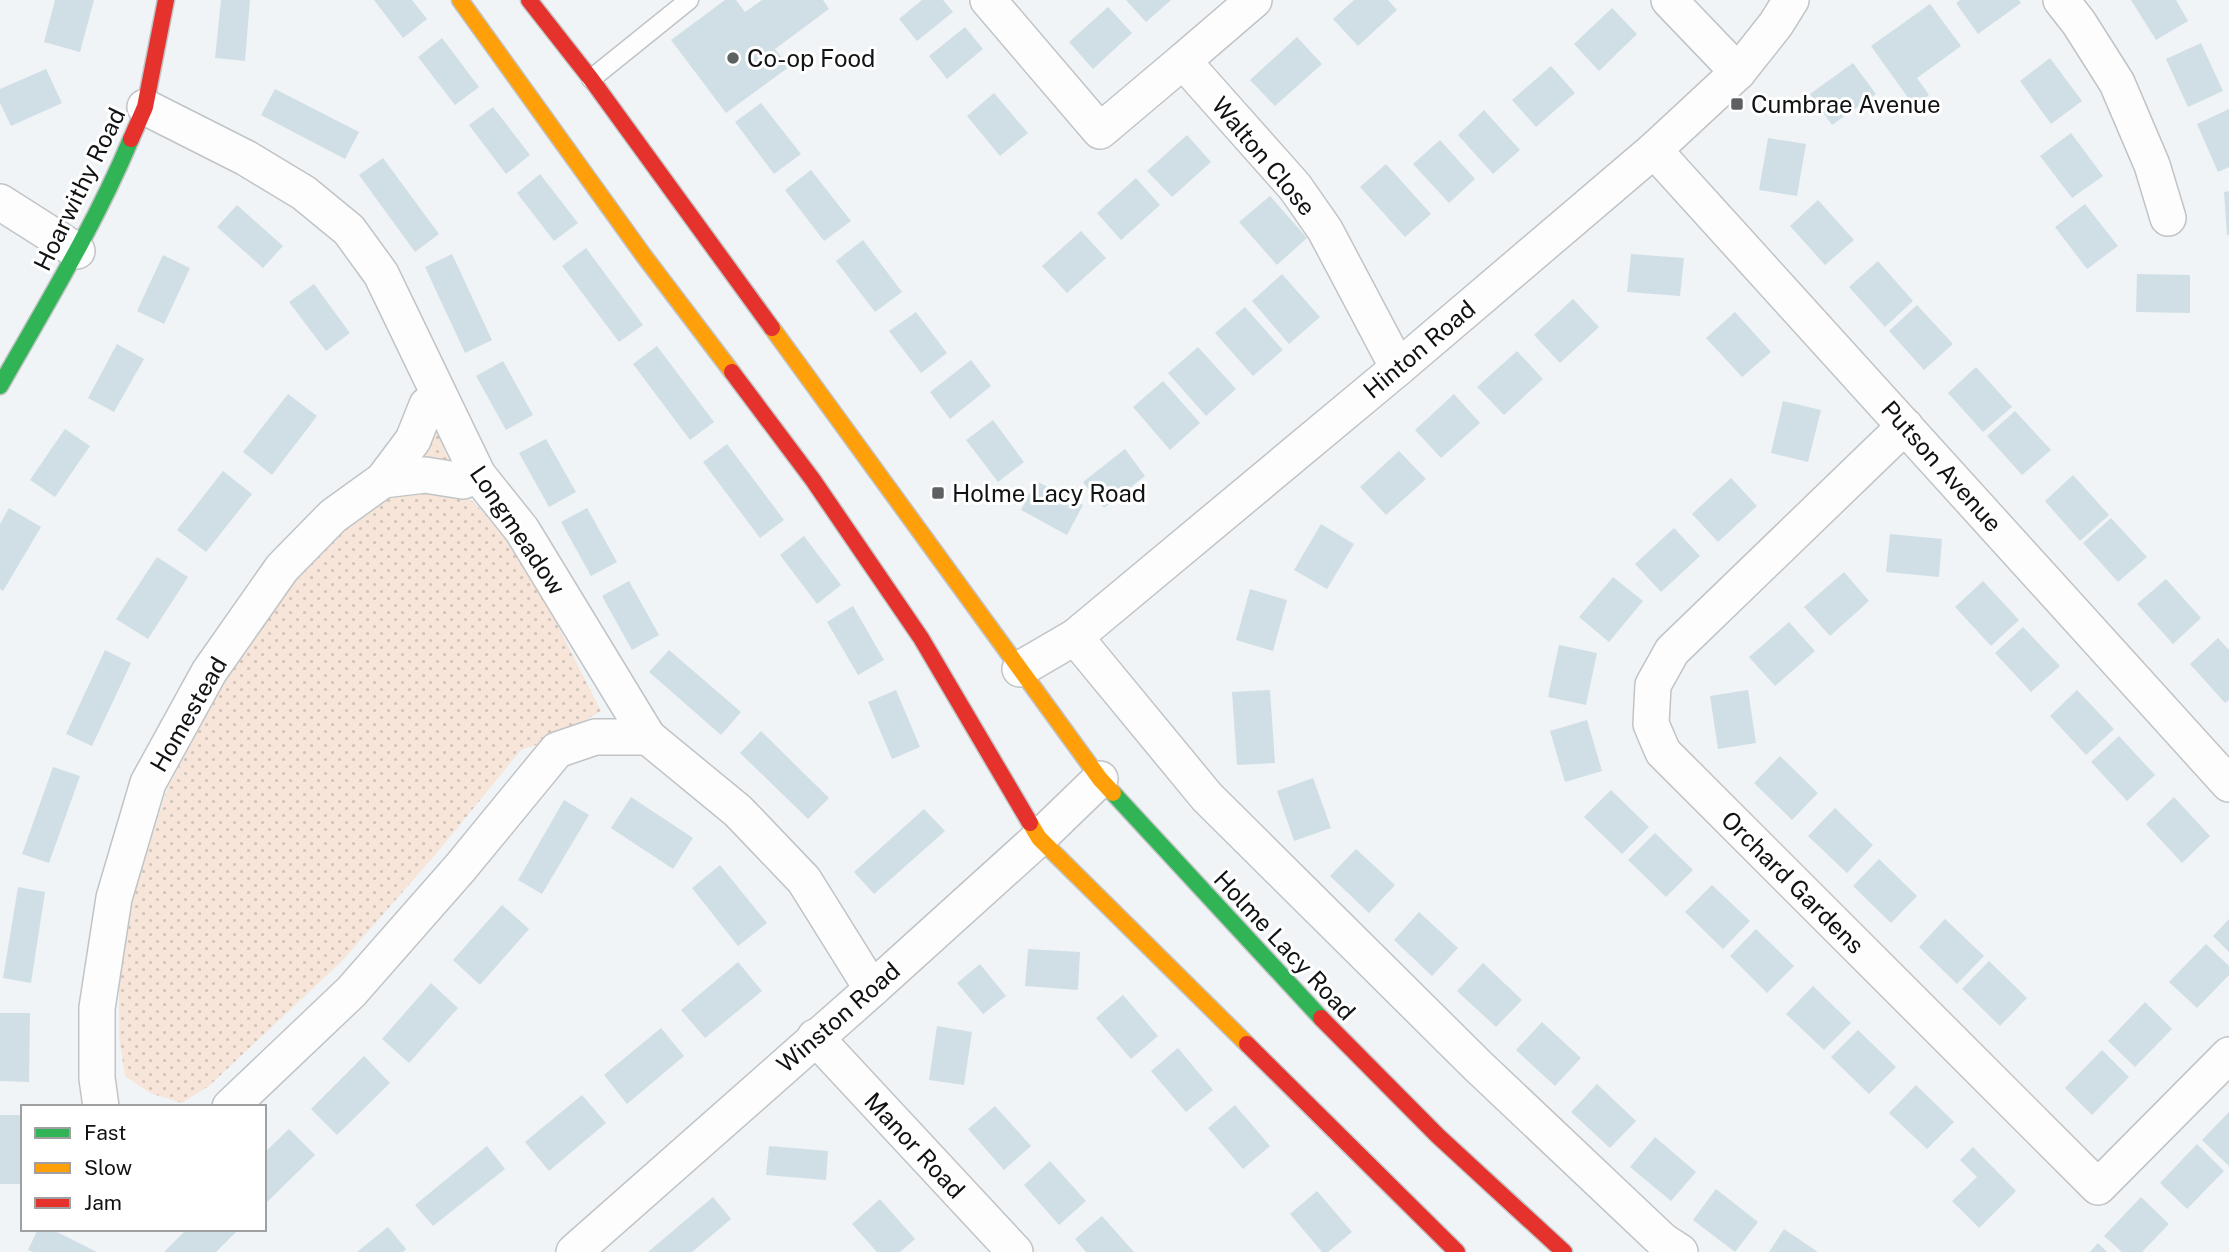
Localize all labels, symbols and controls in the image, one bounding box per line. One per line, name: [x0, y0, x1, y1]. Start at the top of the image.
place label: Co-op Food: [747, 44, 875, 72]
marker: Co-op Food: [725, 50, 741, 66]
place label: Cumbrae Avenue: [1751, 90, 1941, 118]
street label: Walton Close: [1206, 91, 1322, 221]
marker: Cumbrae Avenue: [1729, 96, 1745, 112]
street label: Hoarwithy Road: [28, 103, 130, 275]
street label: Hinton Road: [1358, 294, 1480, 404]
street label: Putson Avenue: [1876, 395, 2008, 537]
street label: Longmeadow: [465, 460, 572, 600]
place label: Holme Lacy Road: [952, 479, 1146, 507]
marker: Holme Lacy Road: [930, 485, 946, 501]
street label: Homestead: [144, 652, 232, 776]
street label: Orchard Gardens: [1716, 805, 1870, 959]
street label: Holme Lacy Road: [1209, 864, 1361, 1026]
street label: Winston Road: [771, 956, 905, 1078]
street label: Manor Road: [859, 1086, 971, 1204]
legend: [21, 1105, 266, 1231]
text: Fast: [84, 1120, 126, 1145]
text: Slow: [84, 1155, 132, 1180]
text: Jam: [84, 1190, 122, 1215]

